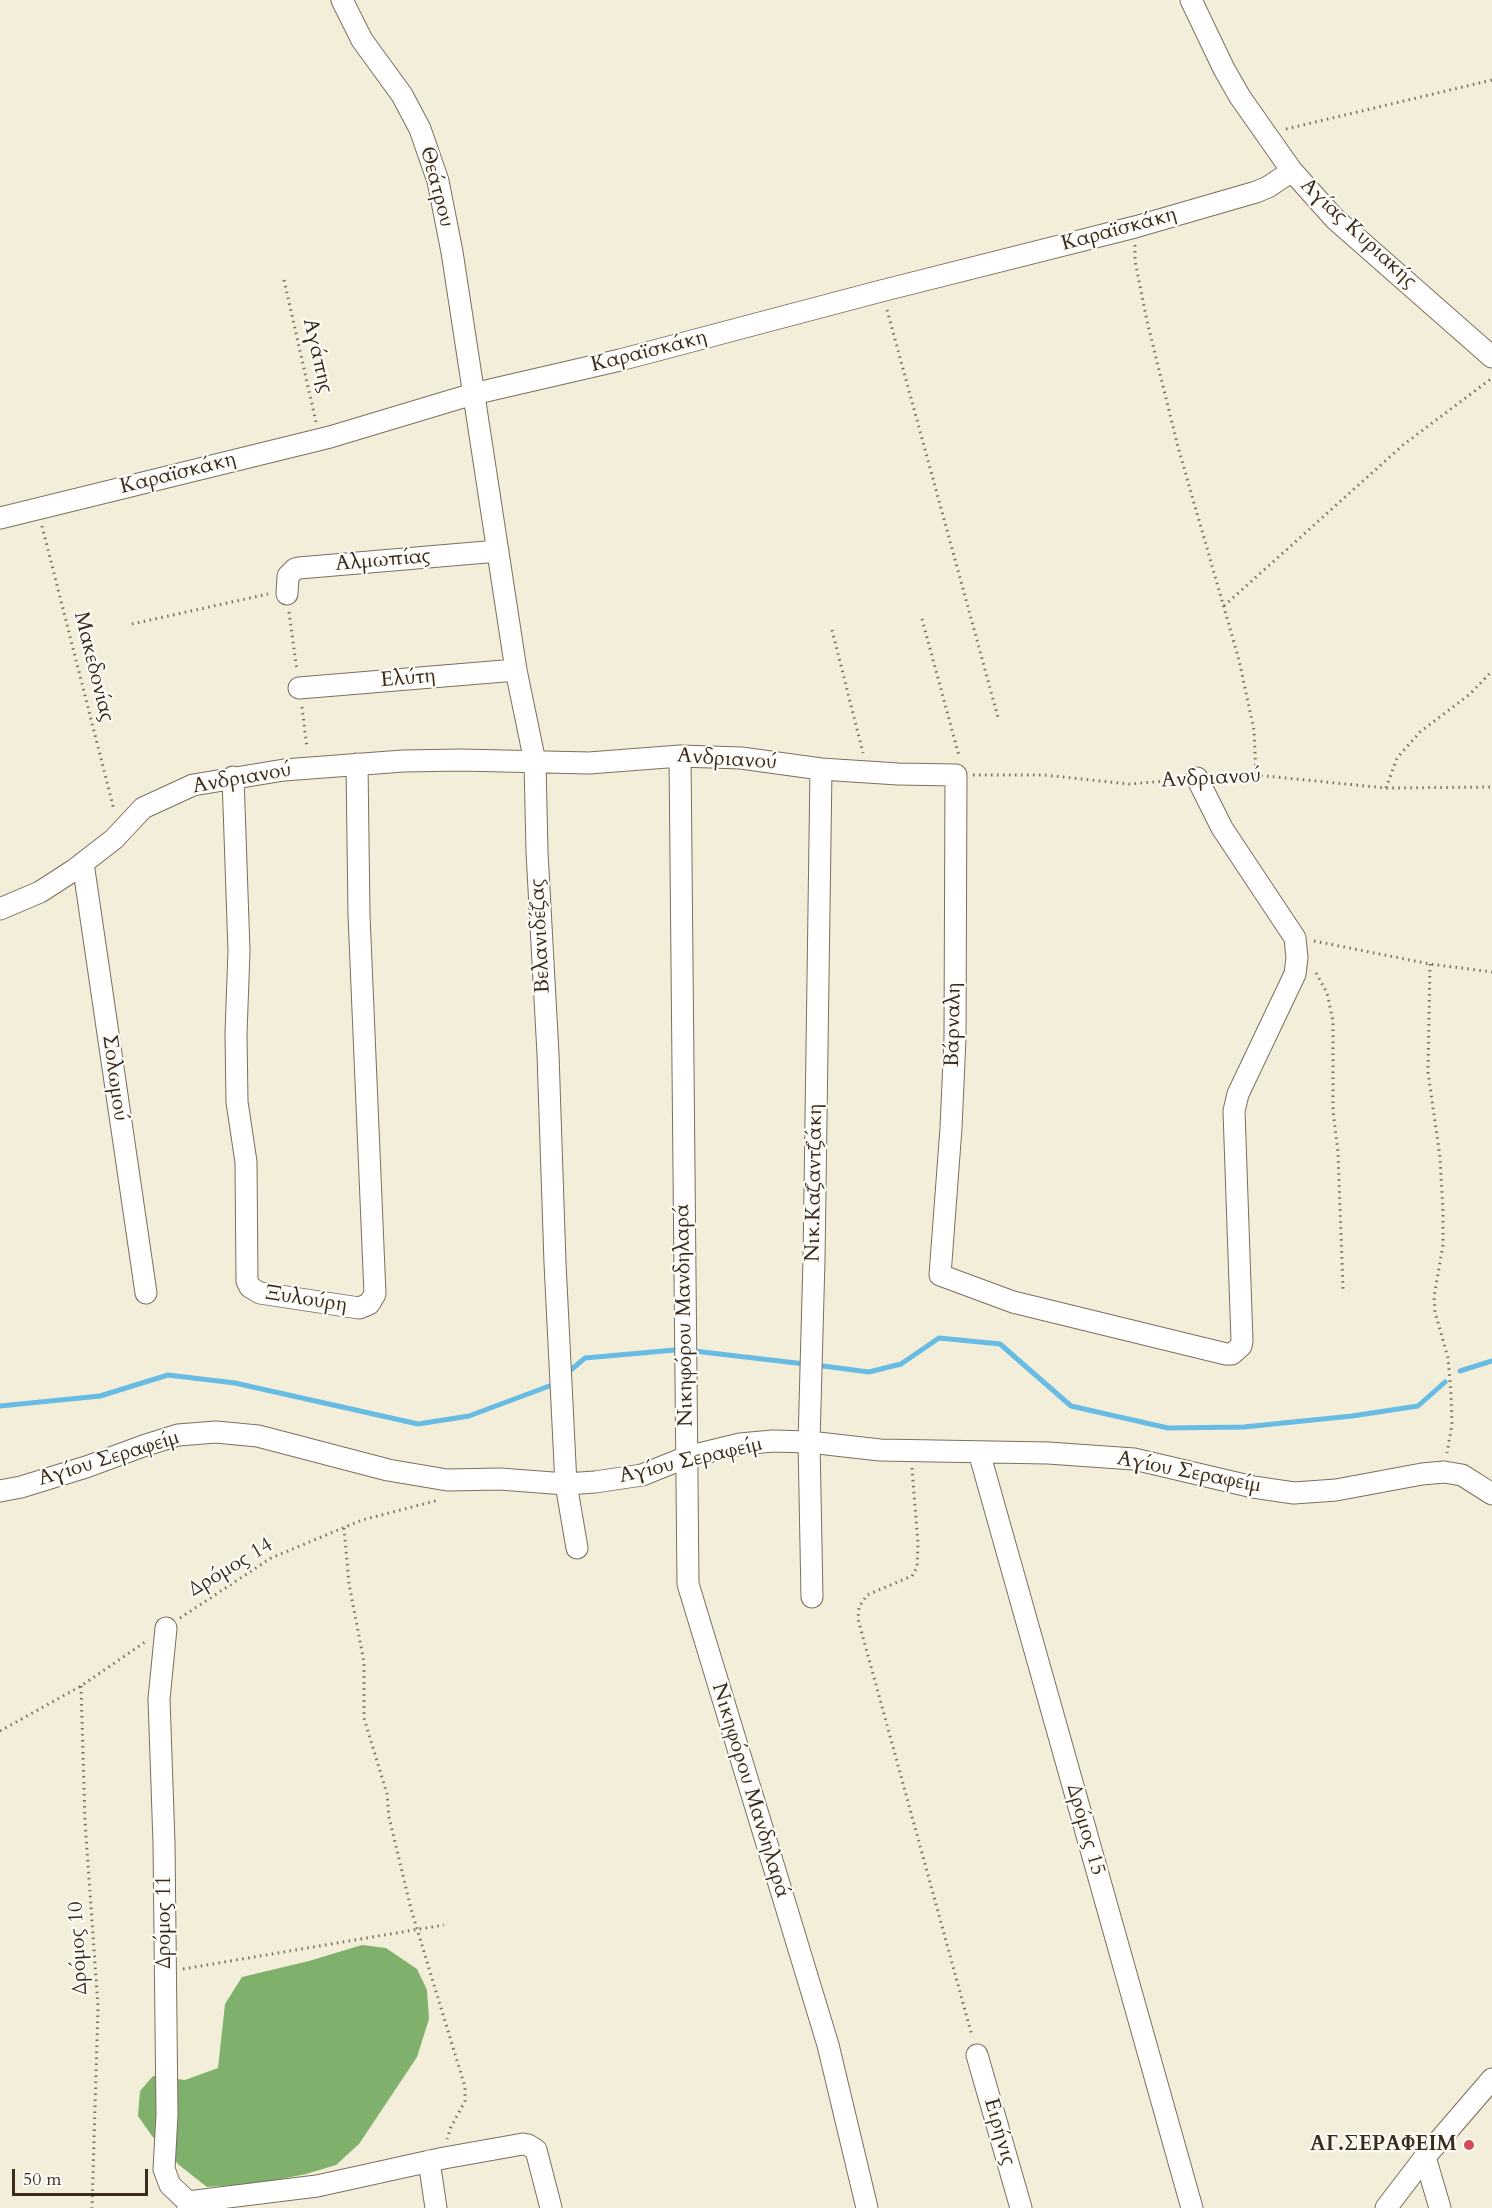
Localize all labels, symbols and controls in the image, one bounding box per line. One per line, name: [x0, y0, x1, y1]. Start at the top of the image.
street label: Θεάτρου: [413, 144, 459, 230]
street label: Αγίας Κυριακής: [1294, 174, 1422, 294]
street label: Καραϊσκάκη: [1059, 203, 1179, 257]
street label: Αγάπης: [296, 316, 338, 396]
street label: Καραϊσκάκη: [589, 325, 709, 379]
street label: Καραϊσκάκη: [118, 447, 238, 501]
street label: Αλμωπίας: [334, 544, 432, 578]
street label: Μακεδονίας: [67, 609, 119, 725]
street label: Ελύτη: [380, 664, 436, 694]
street label: Ανδριανού: [676, 744, 778, 776]
street label: Ανδριανού: [191, 758, 293, 800]
street label: Ανδριανού: [1160, 764, 1262, 794]
street label: Βελανιδέζας: [525, 878, 557, 994]
street label: Βάρναλη: [941, 983, 967, 1067]
street label: Σολωμού: [95, 1033, 133, 1123]
street label: Νικ.Καζαντζάκη: [801, 1104, 829, 1262]
street label: Νικηφόρου Μανδηλαρά: [670, 1203, 700, 1427]
street label: Ξυλούρη: [264, 1281, 348, 1319]
street label: Αγίου Σεραφείμ: [35, 1426, 183, 1492]
street label: Αγίου Σεραφείμ: [617, 1432, 765, 1490]
street label: Αγίου Σεραφείμ: [1115, 1447, 1263, 1499]
street label: Δρόμος 14: [184, 1533, 278, 1603]
street label: Νικηφόρου Μανδηλαρά: [705, 1680, 795, 1902]
street label: Δρόμος 15: [1060, 1782, 1110, 1878]
street label: Δρόμος 11: [152, 1875, 178, 1969]
street label: Δρόμος 10: [64, 1901, 94, 1995]
street label: Ειρήνις: [977, 2095, 1021, 2169]
place label: ΑΓ.ΣΕΡΑΦΕΙΜ: [1310, 2132, 1457, 2158]
marker: ΑΓ.ΣΕΡΑΦΕΙΜ: [1462, 2138, 1476, 2152]
scale bar: [15, 2157, 152, 2195]
text: 50 m: [23, 2167, 62, 2192]

